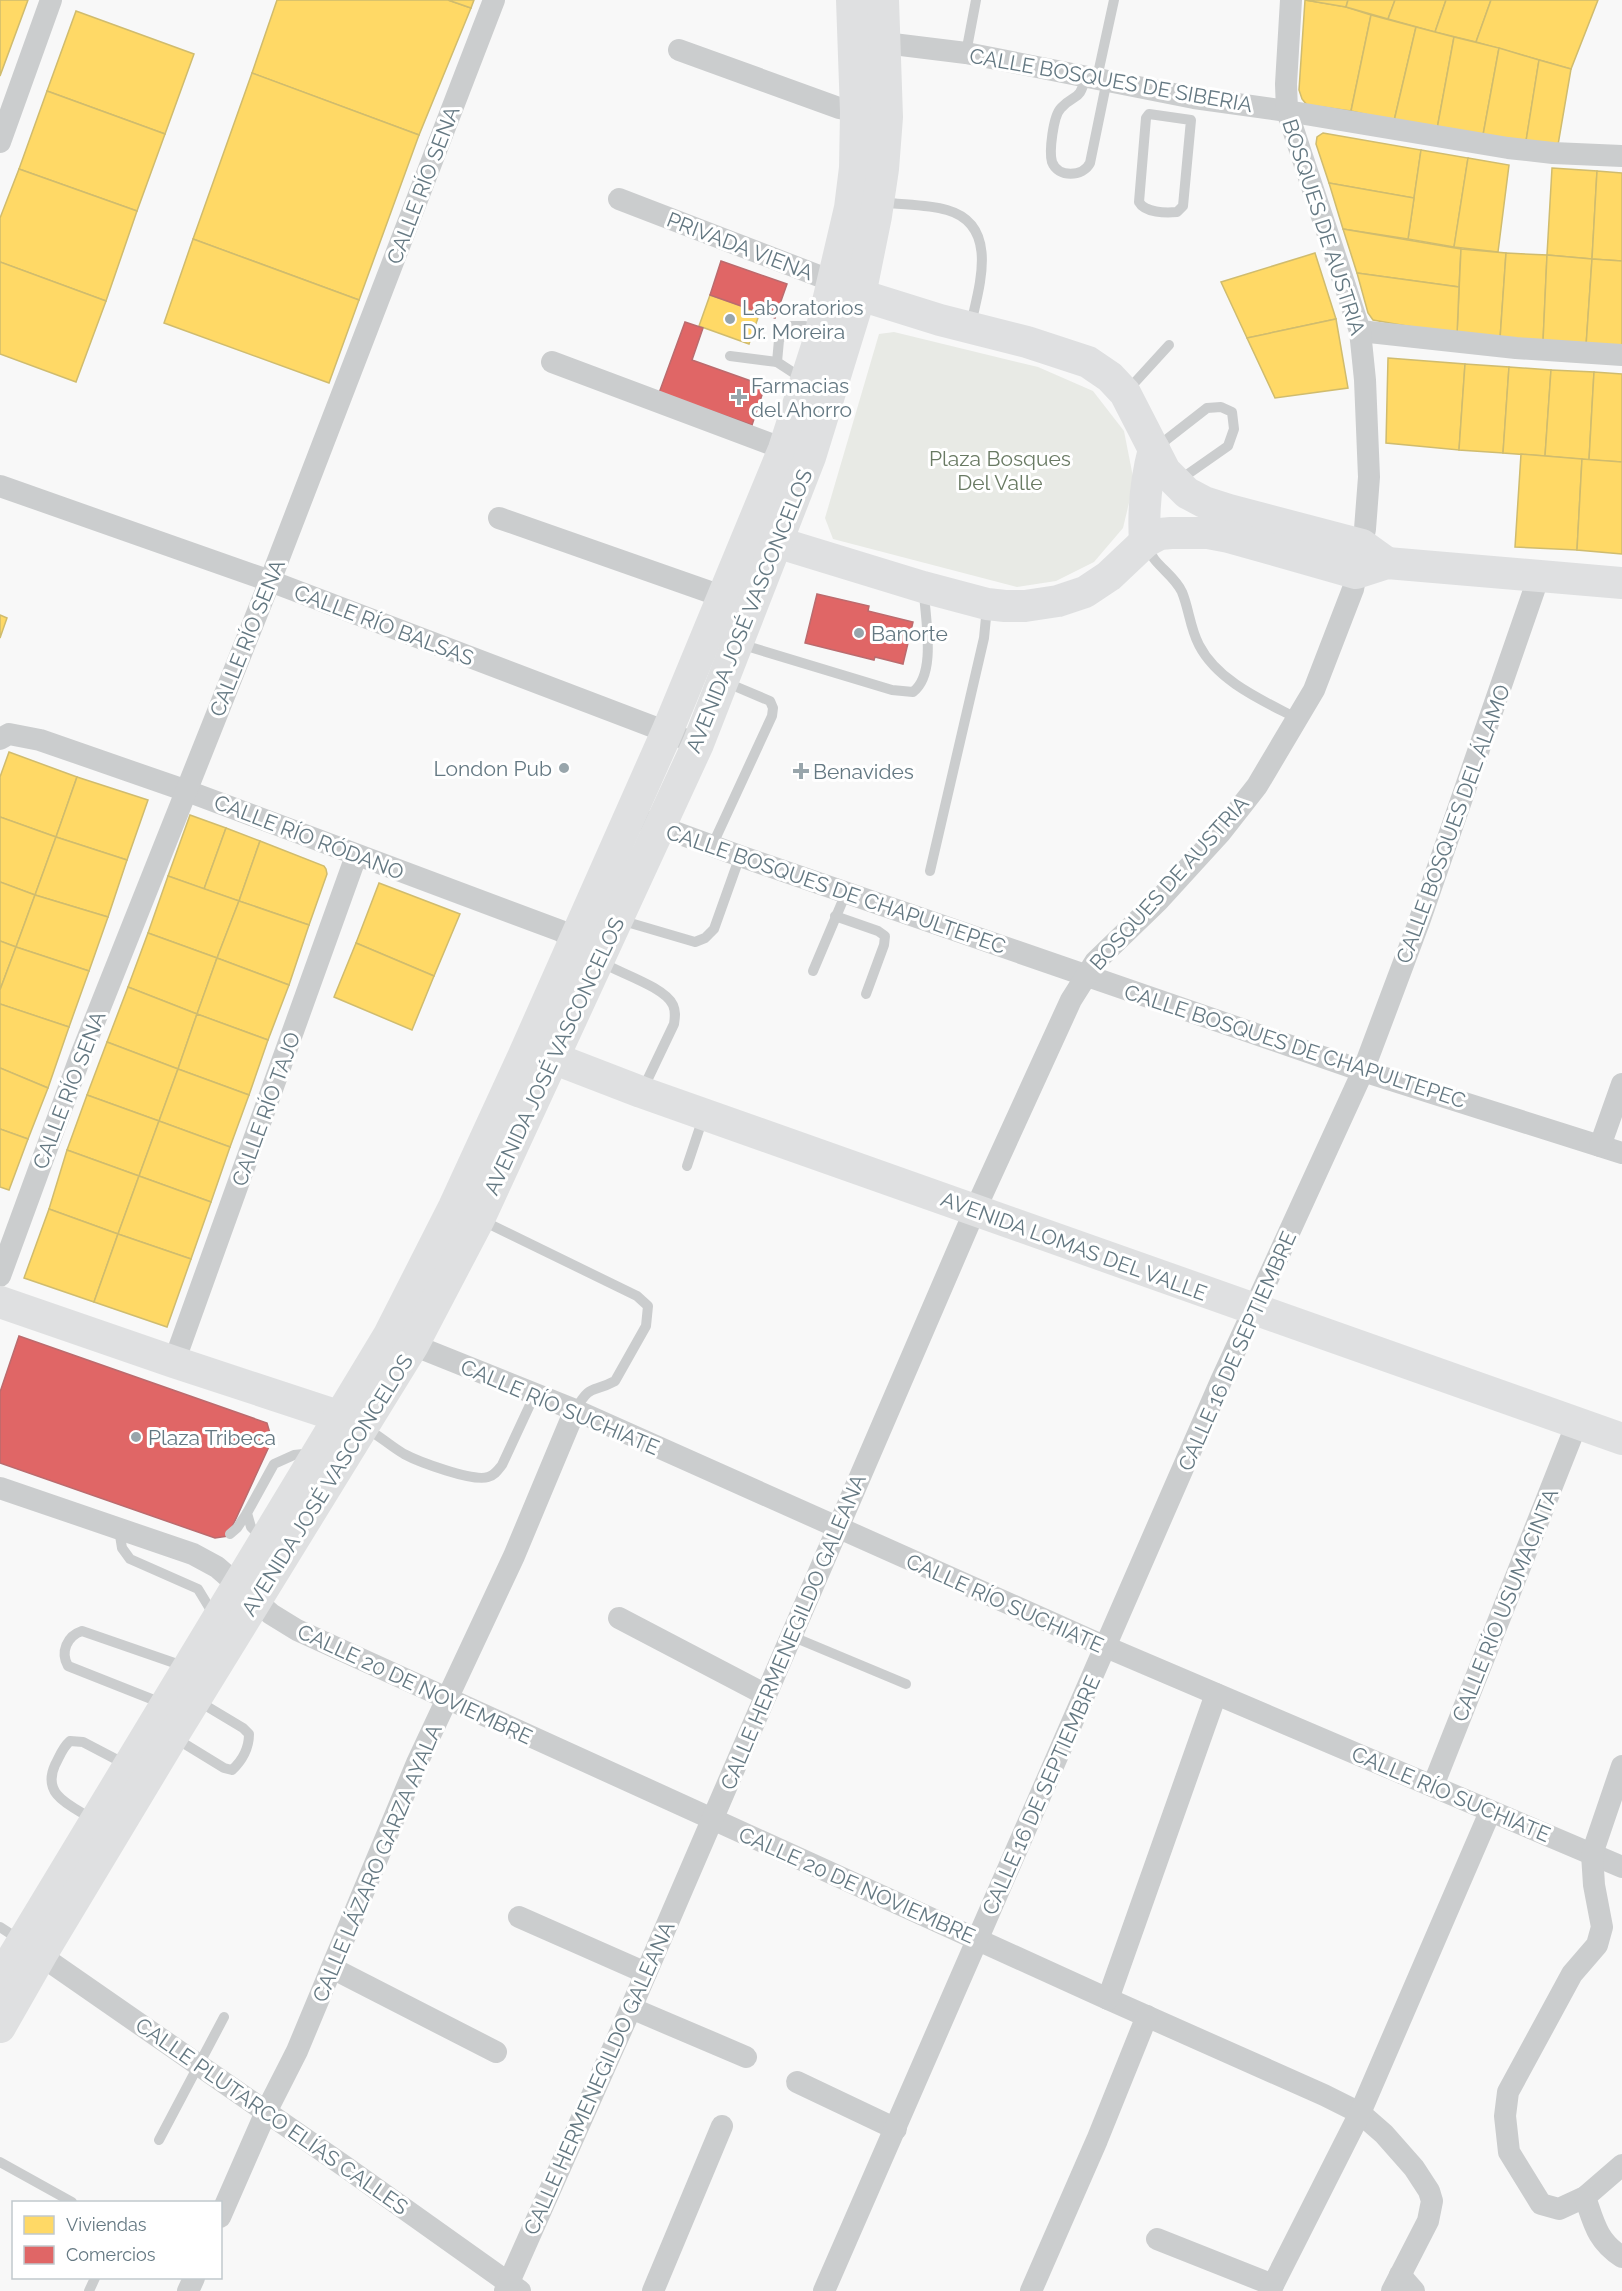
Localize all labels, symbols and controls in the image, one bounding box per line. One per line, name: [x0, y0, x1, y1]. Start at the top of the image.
street label: CALLE BOSQUES DE SIBERIA: [968, 43, 1254, 117]
street label: CALLE RÍO SENA: [381, 103, 465, 267]
street label: BOSQUES DE AUSTRIA: [1277, 116, 1371, 338]
street label: PRIVADA VIENA: [663, 207, 817, 285]
place label: Laboratorios Dr. Moreira: [742, 295, 864, 344]
marker: Laboratorios Dr. Moreira: [723, 312, 737, 326]
place label: Farmacias del Ahorro: [751, 373, 852, 422]
marker: Farmacias del Ahorro: [732, 390, 746, 404]
park label: Plaza Bosques Del Valle: [929, 446, 1071, 495]
street label: AVENIDA JOSÉ VASCONCELOS: [681, 465, 818, 756]
street label: CALLE RÍO SENA: [204, 556, 290, 720]
street label: CALLE RÍO BALSAS: [291, 579, 478, 671]
place label: Banorte: [871, 621, 948, 646]
marker: Banorte: [852, 626, 866, 640]
street label: CALLE BOSQUES DEL ÁLAMO: [1391, 681, 1515, 967]
place label: London Pub: [434, 756, 552, 781]
place label: Benavides: [813, 759, 914, 784]
marker: London Pub: [557, 761, 571, 775]
marker: Benavides: [794, 764, 808, 778]
street label: CALLE RÍO RÓDANO: [211, 789, 407, 885]
street label: BOSQUES DE AUSTRIA: [1084, 791, 1254, 975]
street label: CALLE BOSQUES DE CHAPULTEPEC: [663, 819, 1009, 959]
street label: AVENIDA JOSÉ VASCONCELOS: [479, 913, 630, 1199]
street label: CALLE BOSQUES DE CHAPULTEPEC: [1121, 979, 1469, 1113]
street label: CALLE RÍO SENA: [27, 1008, 111, 1172]
street label: CALLE RÍO TAJO: [227, 1029, 305, 1189]
street label: AVENIDA LOMAS DEL VALLE: [938, 1186, 1210, 1306]
street label: CALLE 16 DE SEPTIEMBRE: [1173, 1227, 1301, 1475]
street label: AVENIDA JOSÉ VASCONCELOS: [236, 1349, 418, 1620]
street label: CALLE RÍO SUCHIATE: [457, 1354, 663, 1460]
place label: Plaza Tribeca: [148, 1425, 276, 1450]
marker: Plaza Tribeca: [129, 1430, 143, 1444]
street label: CALLE HERMENEGILDO GALEANA: [715, 1470, 871, 1794]
street label: CALLE RÍO USUMACINTA: [1447, 1485, 1563, 1725]
street label: CALLE RÍO SUCHIATE: [903, 1548, 1107, 1658]
street label: CALLE 20 DE NOVIEMBRE: [294, 1619, 536, 1749]
street label: CALLE 16 DE SEPTIEMBRE: [977, 1671, 1105, 1919]
street label: CALLE LÁZARO GARZA AYALA: [307, 1720, 447, 2006]
street label: CALLE RÍO SUCHIATE: [1348, 1741, 1554, 1847]
street label: CALLE 20 DE NOVIEMBRE: [735, 1822, 979, 1948]
street label: CALLE HERMENEGILDO GALEANA: [518, 1917, 680, 2239]
street label: CALLE PLUTARCO ELÍAS CALLES: [131, 2012, 413, 2220]
legend: [12, 2201, 222, 2279]
text: Viviendas: [66, 2214, 147, 2235]
text: Comercios: [66, 2244, 156, 2265]

